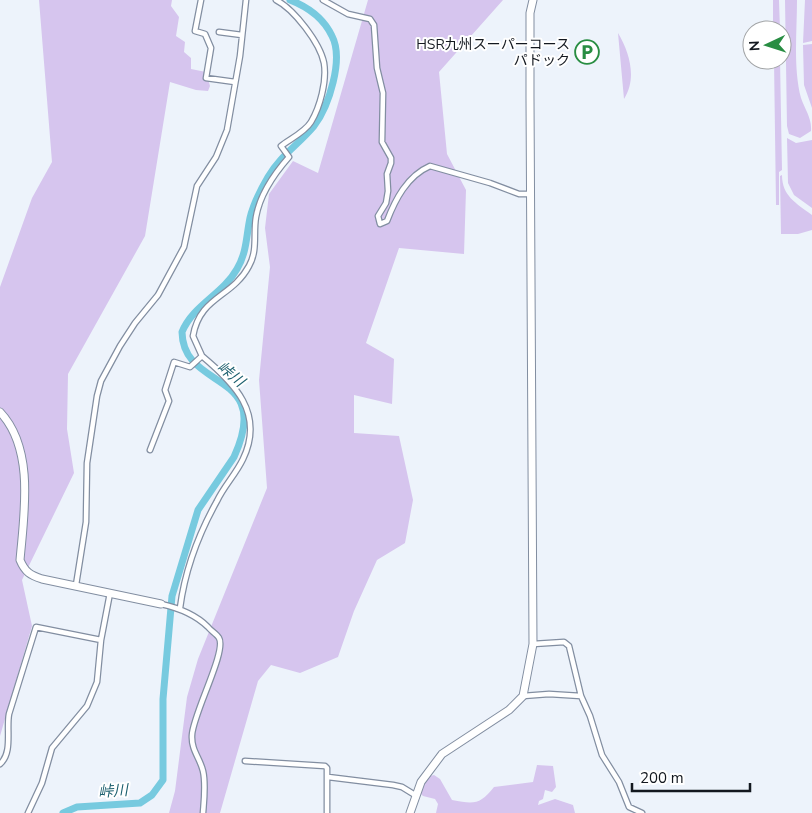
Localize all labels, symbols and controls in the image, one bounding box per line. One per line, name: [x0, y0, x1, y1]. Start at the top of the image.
north arrow: [742, 20, 792, 70]
place label: HSR九州スーパーコース パドック: [416, 35, 570, 70]
parking icon: HSR九州スーパーコース パドック: [574, 39, 600, 65]
text: N: [745, 40, 764, 52]
water label: 峠川: [213, 357, 250, 392]
scale bar: [632, 760, 750, 792]
text: 200 m: [640, 768, 684, 788]
water label: 峠川: [97, 780, 131, 802]

